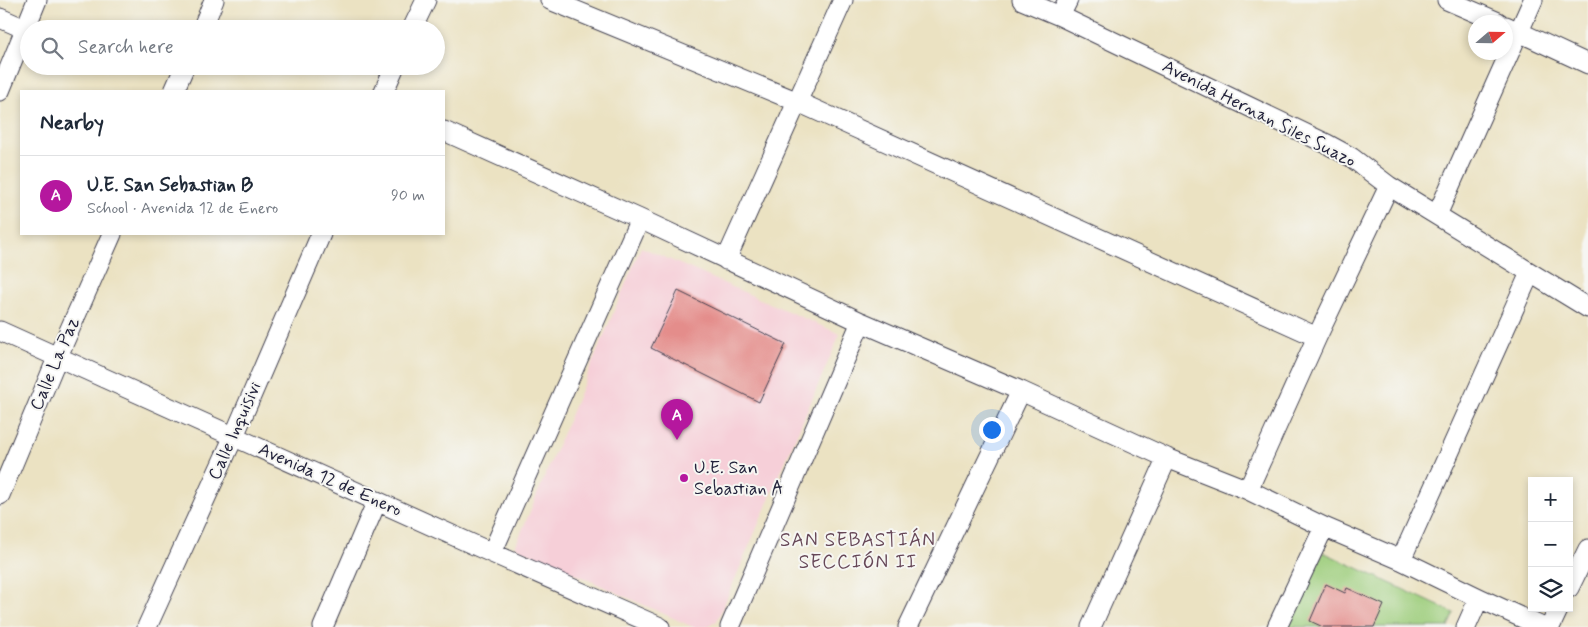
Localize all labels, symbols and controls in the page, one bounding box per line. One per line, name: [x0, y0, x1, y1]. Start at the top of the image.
north arrow: [1468, 15, 1513, 60]
search box: [20, 20, 445, 75]
icon: search: [38, 34, 66, 62]
text: Search here: [78, 35, 174, 60]
street label: Avenida Hernan Siles Suazo: [1158, 55, 1360, 173]
text: Nearby: [40, 109, 104, 137]
text: U.E. San Sebastian B: [87, 173, 253, 198]
text: A: [51, 185, 61, 206]
text: 90 m: [391, 185, 425, 206]
text: School · Avenida 12 de Enero: [87, 198, 278, 219]
street label: Calle La Paz: [25, 314, 85, 414]
street label: Calle Inquisivi: [203, 378, 267, 484]
pin: A: [661, 399, 693, 440]
your location: [979, 417, 1005, 443]
street label: Avenida 12 de Enero: [254, 438, 406, 522]
place label: U.E. San Sebastian A: [694, 456, 783, 501]
marker: U.E. San Sebastian A: [678, 472, 690, 484]
map controls: [1528, 477, 1573, 612]
button: +: [1528, 477, 1573, 522]
button: −: [1528, 522, 1573, 567]
district label: SAN SEBASTIÁN SECCIÓN II: [780, 527, 936, 575]
button: layers: [1528, 567, 1573, 612]

